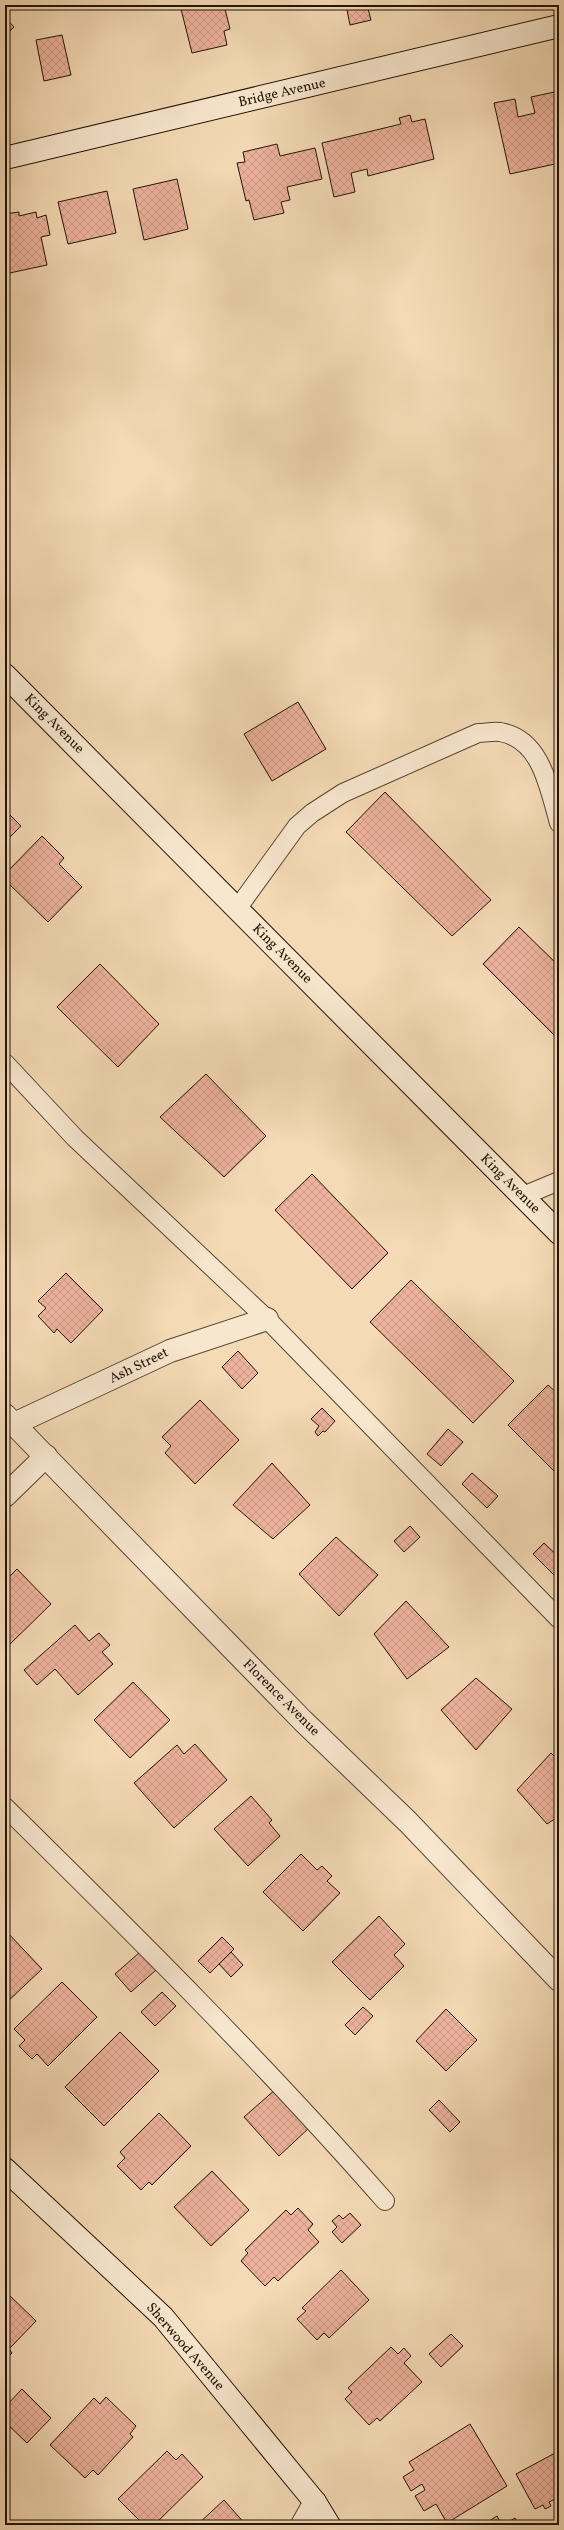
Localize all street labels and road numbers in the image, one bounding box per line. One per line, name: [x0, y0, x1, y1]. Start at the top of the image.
street label: Bridge Avenue: [236, 74, 328, 112]
street label: King Avenue: [20, 690, 88, 758]
street label: King Avenue: [248, 920, 316, 988]
street label: King Avenue: [476, 1150, 544, 1218]
street label: Ash Street: [106, 1343, 172, 1388]
street label: Florence Avenue: [238, 1655, 324, 1741]
street label: Sherwood Avenue: [142, 2299, 229, 2395]

